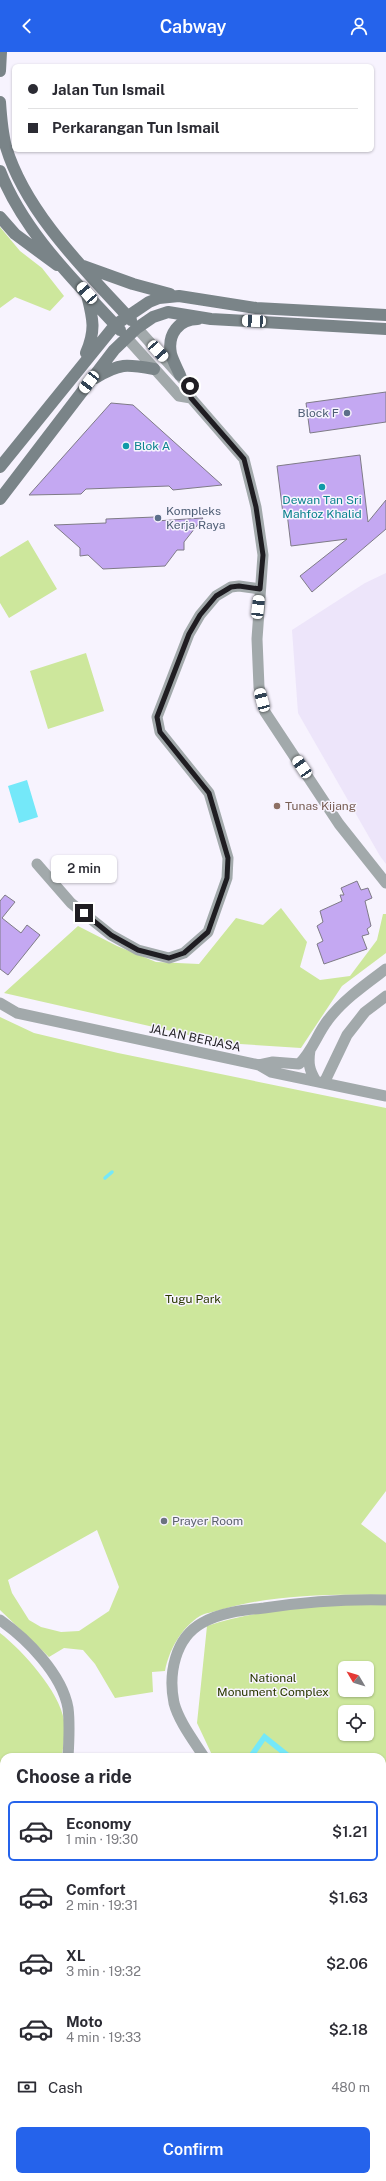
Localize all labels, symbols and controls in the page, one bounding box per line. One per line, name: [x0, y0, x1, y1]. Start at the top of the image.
icon: back: [16, 15, 38, 37]
icon: person: [348, 15, 370, 37]
text: Cabway: [160, 16, 226, 37]
text: Jalan Tun Ismail: [52, 81, 165, 98]
text: Perkarangan Tun Ismail: [52, 119, 220, 136]
car: [75, 280, 99, 306]
car: [242, 314, 266, 328]
car: [146, 338, 170, 364]
car: [77, 369, 101, 395]
route start: [181, 377, 199, 395]
place label: Block F: [298, 406, 339, 420]
marker: Block F: [342, 408, 352, 418]
place label: Blok A: [134, 439, 171, 453]
marker: Blok A: [121, 441, 131, 451]
marker: Dewan Tan Sri Mahfoz Khalid: [317, 482, 327, 492]
place label: Dewan Tan Sri Mahfoz Khalid: [282, 493, 362, 521]
place label: Kompleks Kerja Raya: [166, 504, 225, 532]
marker: Kompleks Kerja Raya: [153, 513, 163, 523]
car: [251, 594, 265, 620]
car: [253, 687, 271, 713]
car: [290, 754, 314, 780]
place label: Tunas Kijang: [285, 799, 356, 813]
marker: Tunas Kijang: [272, 801, 282, 811]
callout: 2 min: [51, 855, 117, 883]
text: 2 min: [67, 861, 101, 876]
route end: [75, 904, 93, 922]
street label: JALAN BERJASA: [148, 1021, 242, 1055]
park label: Tugu Park: [165, 1292, 221, 1306]
place label: Prayer Room: [172, 1514, 243, 1528]
marker: Prayer Room: [159, 1516, 169, 1526]
north arrow: [338, 1661, 374, 1697]
map controls: [338, 1661, 374, 1741]
park label: National Monument Complex: [217, 1671, 329, 1699]
button: locate: [338, 1705, 374, 1741]
text: Choose a ride: [16, 1766, 132, 1787]
icon: car: [18, 1813, 54, 1849]
text: Economy: [66, 1815, 131, 1832]
text: $1.21: [332, 1823, 368, 1840]
text: 1 min · 19:30: [66, 1832, 138, 1847]
icon: car: [18, 1879, 54, 1915]
text: Comfort: [66, 1881, 126, 1898]
text: $1.63: [329, 1889, 368, 1906]
text: 2 min · 19:31: [66, 1898, 138, 1913]
icon: car: [18, 1945, 54, 1981]
text: XL: [66, 1947, 85, 1964]
text: $2.06: [326, 1955, 368, 1972]
text: 3 min · 19:32: [66, 1964, 141, 1979]
icon: car: [18, 2011, 54, 2047]
text: Moto: [66, 2013, 103, 2030]
text: $2.18: [329, 2021, 368, 2038]
text: 4 min · 19:33: [66, 2030, 141, 2045]
icon: cash: [16, 2076, 38, 2098]
text: Cash: [48, 2079, 83, 2096]
text: 480 m: [331, 2080, 370, 2095]
button: Confirm: [16, 2127, 370, 2173]

